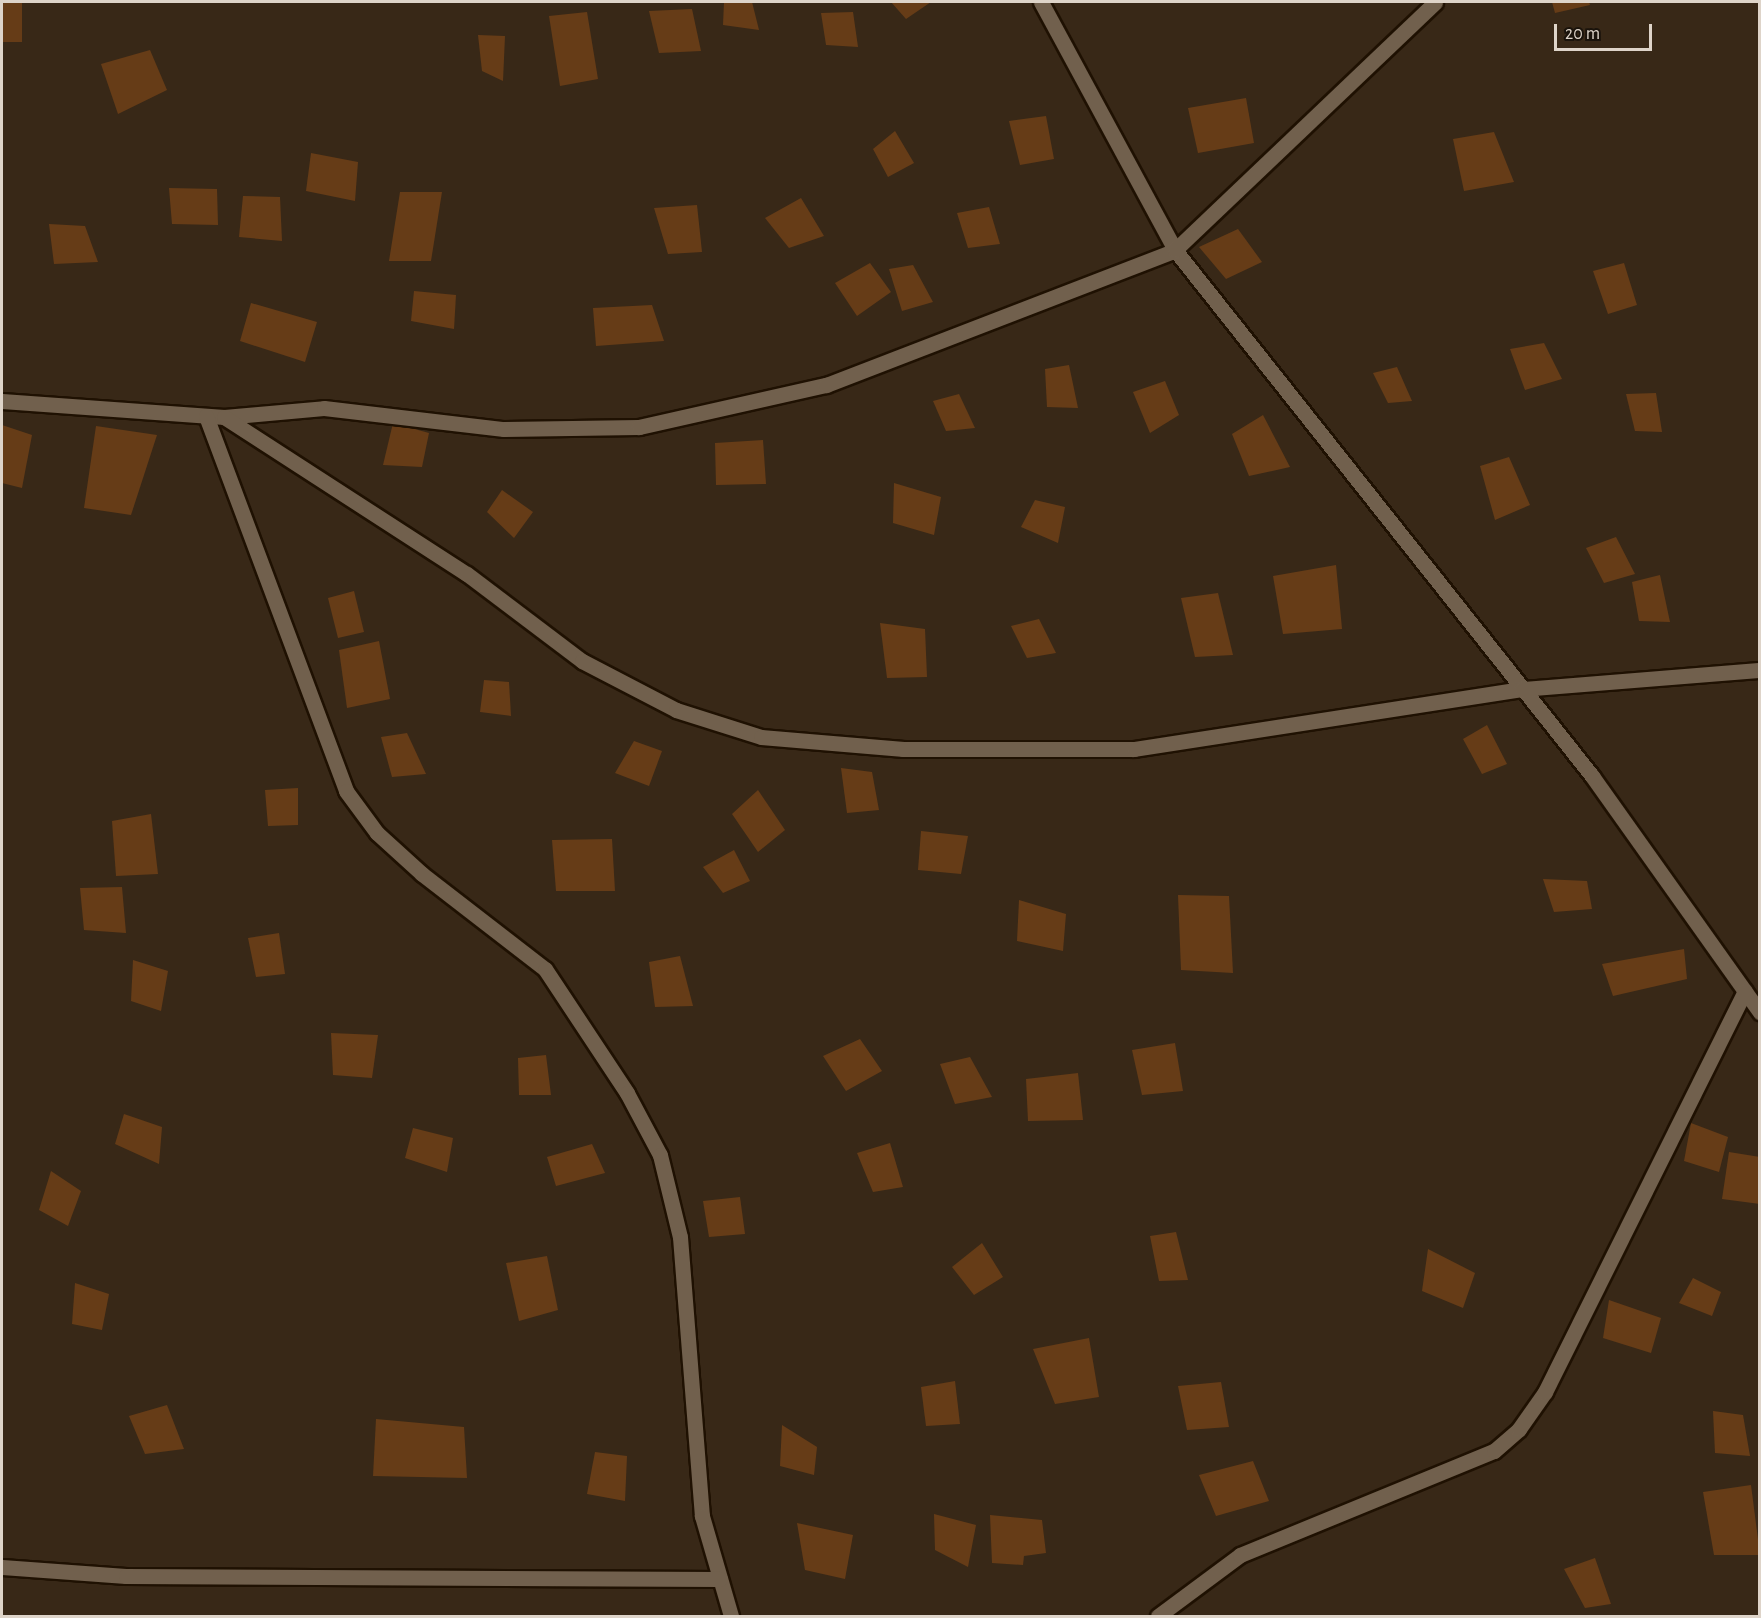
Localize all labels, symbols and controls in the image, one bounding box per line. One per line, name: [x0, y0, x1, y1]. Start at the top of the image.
scale bar: [1557, 12, 1654, 50]
text: 20 m: [1565, 25, 1600, 43]

